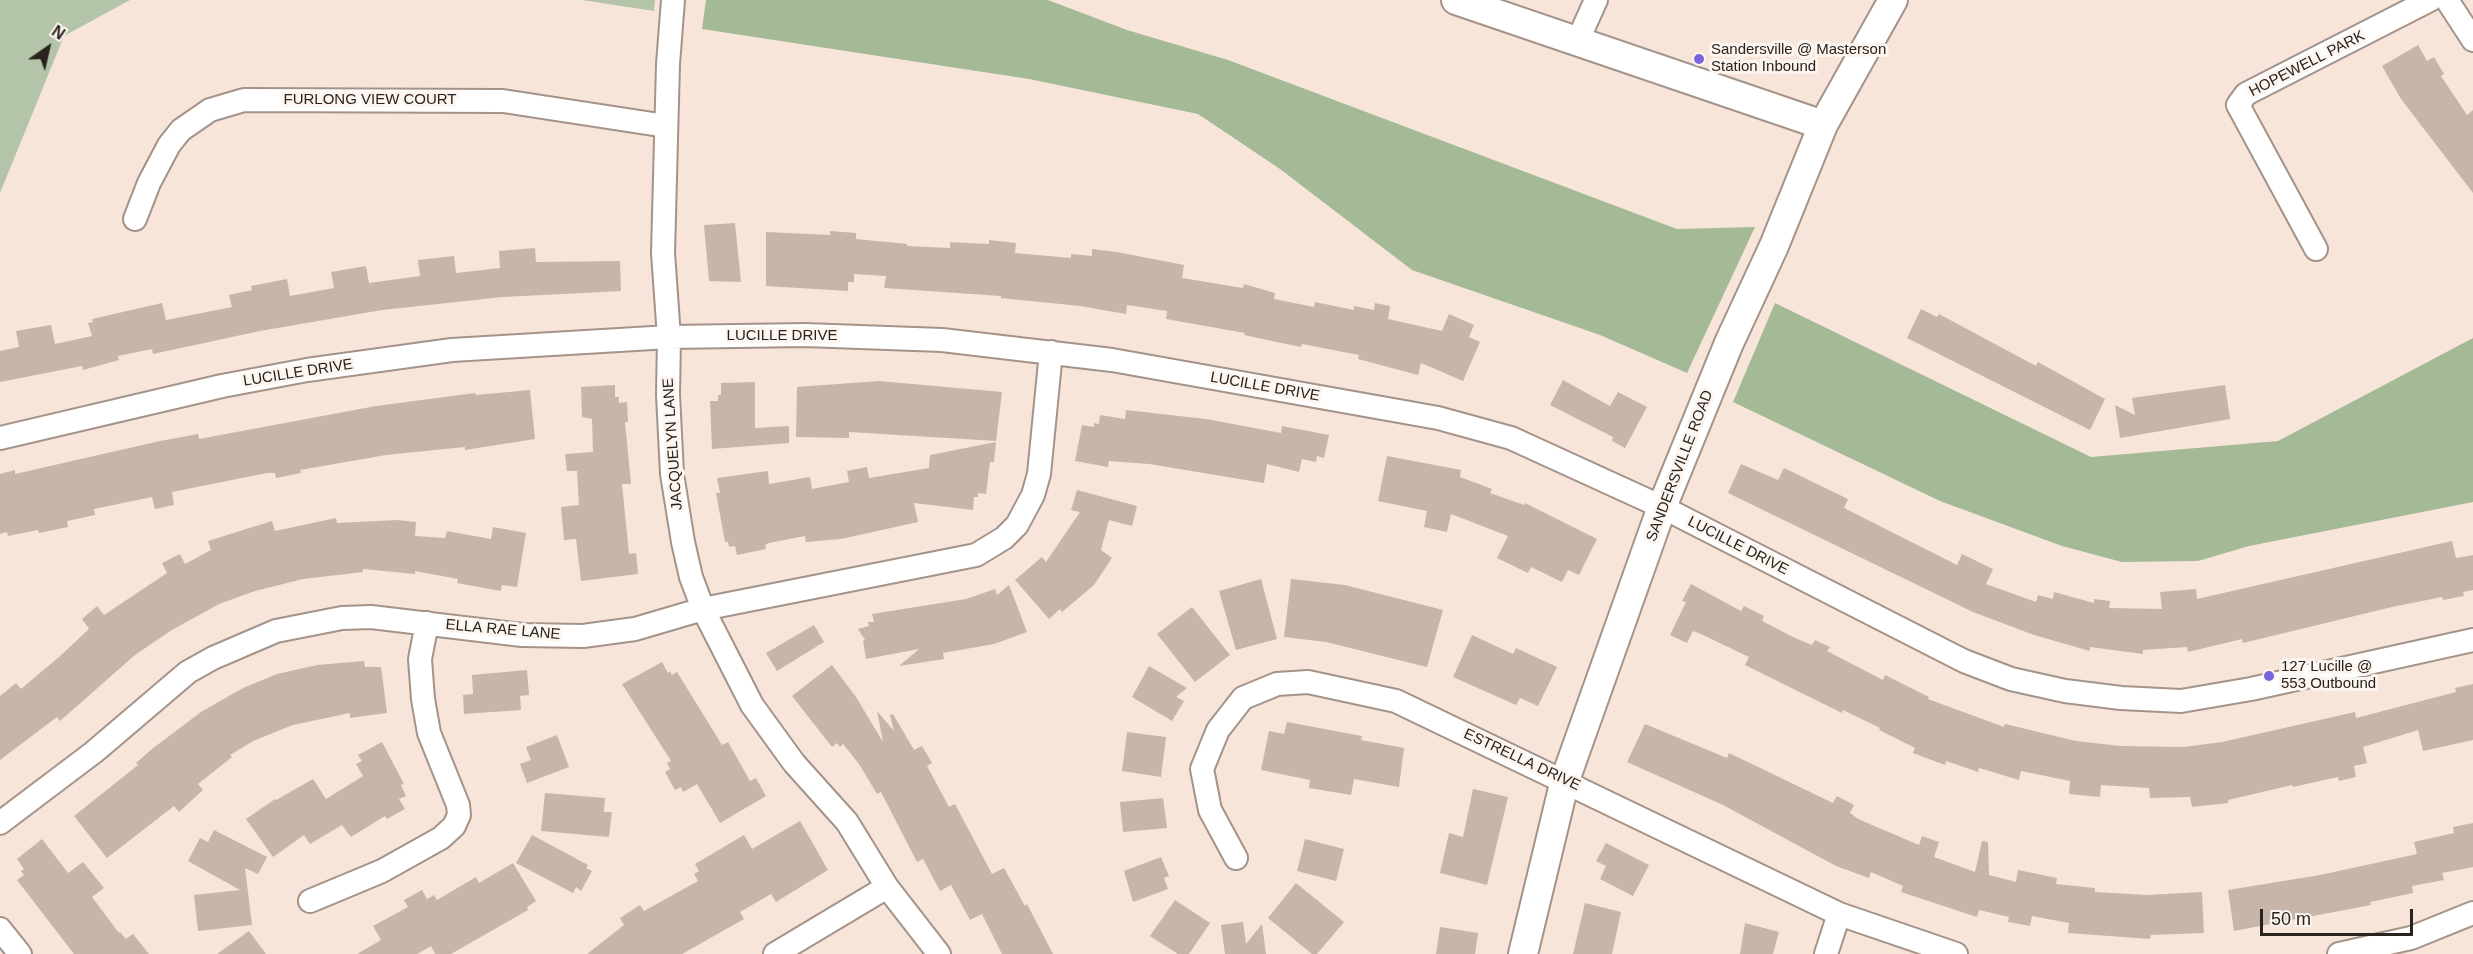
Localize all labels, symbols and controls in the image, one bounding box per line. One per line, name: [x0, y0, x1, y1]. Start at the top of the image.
north arrow: [18, 18, 78, 78]
text: N: [49, 22, 68, 43]
street label: HOPEWELL PARK: [2246, 27, 2368, 101]
place label: Sandersville @ Masterson Station Inbound: [1711, 41, 1886, 76]
marker: Sandersville @ Masterson Station Inbound: [1692, 52, 1706, 66]
street label: FURLONG VIEW COURT: [283, 91, 457, 109]
street label: LUCILLE DRIVE: [727, 327, 837, 345]
street label: LUCILLE DRIVE: [242, 355, 354, 391]
street label: LUCILLE DRIVE: [1209, 369, 1321, 405]
street label: JACQUELYN LANE: [659, 377, 687, 511]
street label: SANDERSVILLE ROAD: [1643, 388, 1717, 544]
street label: LUCILLE DRIVE: [1685, 513, 1791, 579]
street label: ELLA RAE LANE: [445, 616, 561, 644]
place label: 127 Lucille @ 553 Outbound: [2281, 658, 2376, 693]
marker: 127 Lucille @ 553 Outbound: [2262, 669, 2276, 683]
street label: ESTRELLA DRIVE: [1461, 725, 1583, 795]
scale bar: [2263, 897, 2416, 935]
text: 50 m: [2271, 909, 2311, 929]

